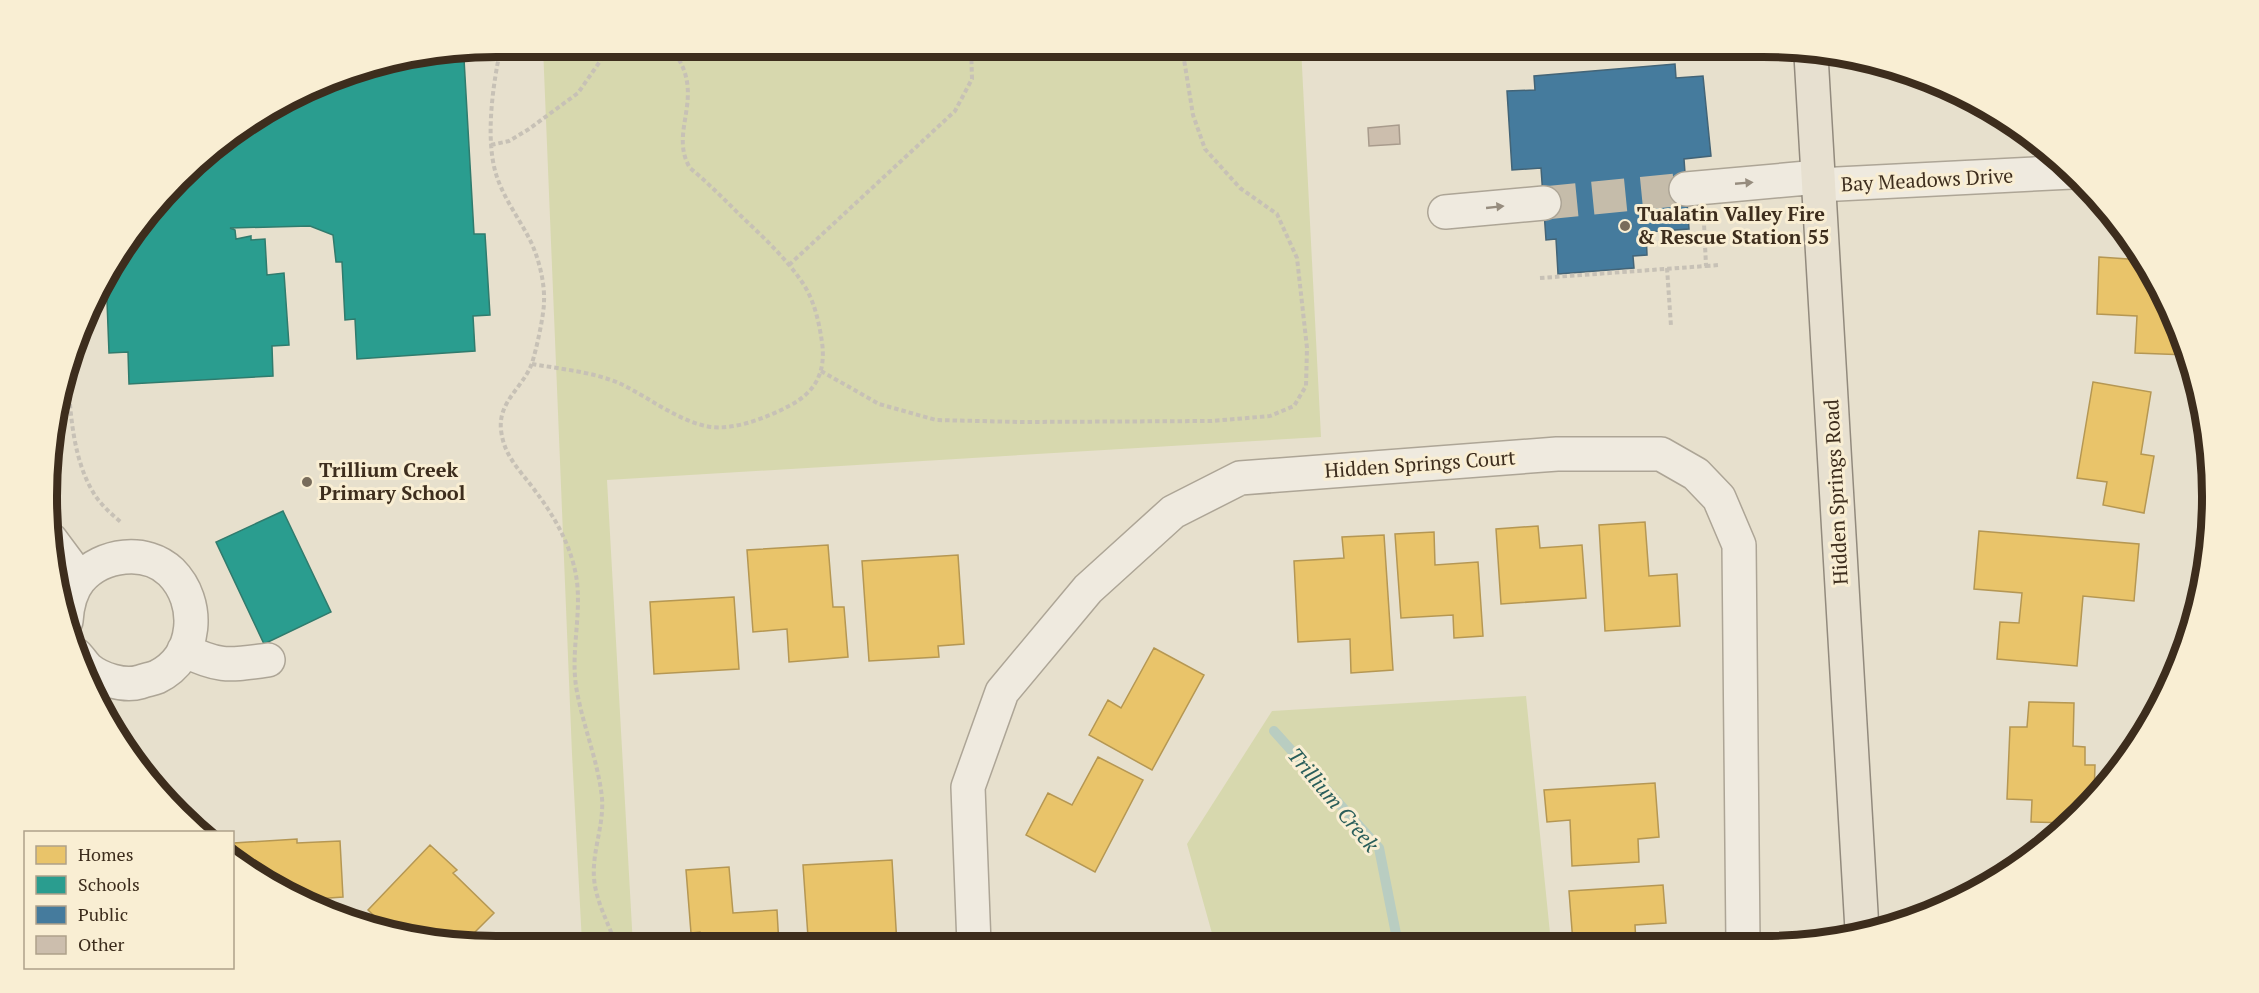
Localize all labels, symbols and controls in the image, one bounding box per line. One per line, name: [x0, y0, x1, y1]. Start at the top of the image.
street label: Bay Meadows Drive: [1840, 162, 2014, 197]
one-way arrow: [1735, 178, 1754, 188]
place label: Tualatin Valley Fire & Rescue Station 55: [1637, 200, 1829, 250]
one-way arrow: [1485, 203, 1504, 212]
marker: Tualatin Valley Fire & Rescue Station 55: [1618, 219, 1632, 233]
street label: Hidden Springs Road: [1817, 399, 1854, 586]
street label: Hidden Springs Court: [1324, 443, 1517, 484]
place label: Trillium Creek Primary School: [319, 456, 466, 506]
marker: Trillium Creek Primary School: [300, 475, 314, 489]
water label: Trillium Creek: [1282, 741, 1386, 858]
legend: [24, 831, 234, 969]
text: Homes: [78, 842, 133, 866]
text: Schools: [78, 872, 140, 896]
text: Public: [78, 902, 128, 926]
text: Other: [78, 932, 125, 956]

